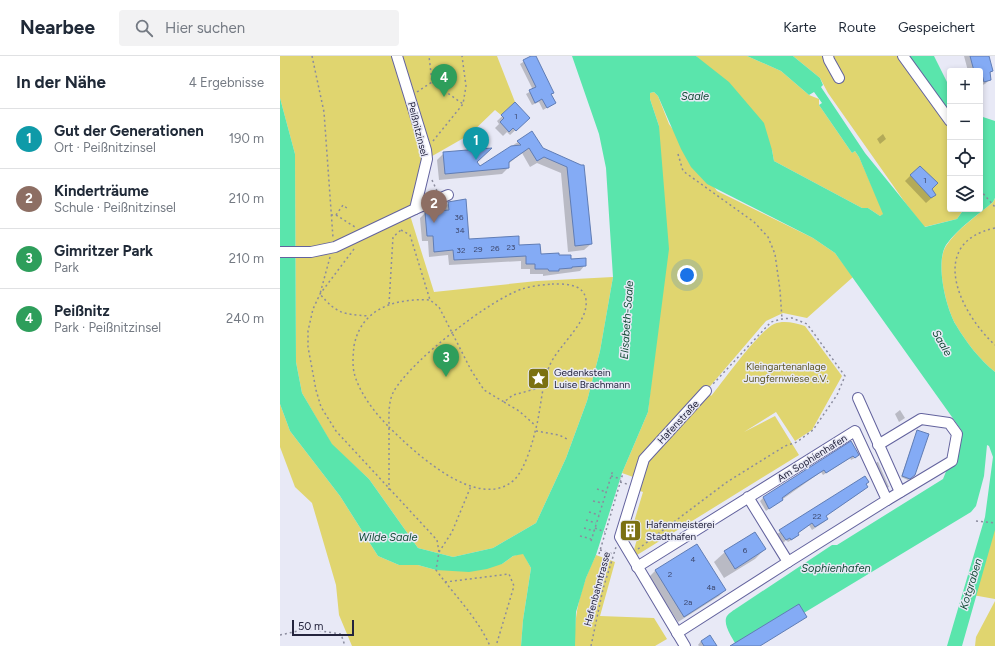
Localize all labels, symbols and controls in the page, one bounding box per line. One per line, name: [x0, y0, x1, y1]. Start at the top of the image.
search box: [119, 10, 399, 46]
text: Nearbee: [20, 16, 95, 39]
icon: search: [133, 17, 155, 39]
text: Hier suchen: [165, 19, 245, 37]
text: Karte: [783, 19, 816, 36]
text: Route: [838, 19, 876, 36]
text: Gespeichert: [898, 19, 975, 36]
pin: 4: [431, 64, 457, 97]
map controls: [947, 68, 983, 212]
button: +: [947, 68, 983, 104]
text: In der Nähe: [16, 72, 106, 92]
text: 4 Ergebnisse: [189, 75, 264, 90]
water label: Saale: [681, 90, 709, 103]
street label: Peißnitzinsel: [405, 100, 431, 158]
button: −: [947, 104, 983, 140]
house number: 1: [514, 111, 518, 121]
text: Gut der Generationen: [54, 122, 204, 140]
pin: 1: [463, 127, 489, 160]
text: 1: [26, 131, 32, 146]
text: 190 m: [229, 131, 264, 146]
text: Ort · Peißnitzinsel: [54, 140, 156, 155]
button: locate: [947, 140, 983, 176]
house number: 1: [923, 175, 927, 185]
button: layers: [947, 176, 983, 212]
text: Kinderträume: [54, 182, 149, 200]
pin: 2: [421, 190, 447, 223]
text: 2: [25, 191, 33, 206]
text: 210 m: [229, 191, 264, 206]
text: Schule · Peißnitzinsel: [54, 200, 176, 215]
house number: 36: [455, 212, 464, 222]
house number: 34: [455, 225, 465, 235]
text: Gimritzer Park: [54, 242, 153, 260]
house number: 23: [507, 242, 515, 252]
house number: 26: [491, 243, 500, 253]
house number: 29: [474, 244, 483, 254]
house number: 32: [457, 245, 465, 255]
text: 3: [25, 251, 33, 266]
text: 210 m: [229, 251, 264, 266]
text: Park: [54, 260, 79, 275]
your location: [677, 265, 697, 285]
water label: Elisabeth-Saale: [618, 280, 636, 360]
text: Peißnitz: [54, 302, 110, 320]
text: 4: [25, 311, 33, 326]
text: 240 m: [226, 311, 264, 326]
text: Park · Peißnitzinsel: [54, 320, 161, 335]
water label: Saale: [929, 328, 955, 358]
pin: 3: [433, 344, 459, 377]
park label: Kleingartenanlage Jungfernwiese e.V.: [744, 360, 828, 385]
place icon: Gedenkstein Luise Brachmann: [526, 365, 552, 391]
place label: Gedenkstein Luise Brachmann: [554, 366, 630, 391]
street label: Hafenstraße: [654, 397, 702, 447]
street label: Am Sophienhafen: [775, 431, 850, 485]
house number: 22: [813, 511, 821, 521]
building icon: Hafenmeisterei Stadthafen: [617, 517, 643, 543]
place label: Hafenmeisterei Stadthafen: [646, 518, 715, 543]
water label: Wilde Saale: [359, 531, 417, 544]
house number: 6: [743, 545, 748, 555]
street label: Hafenbahntrasse: [581, 550, 613, 628]
house number: 4: [691, 554, 696, 564]
water label: Kotgraben: [957, 557, 985, 611]
water label: Sophienhafen: [801, 562, 871, 575]
house number: 2: [668, 569, 672, 579]
house number: 4a: [706, 582, 716, 592]
house number: 2a: [684, 597, 692, 607]
scale bar: [292, 618, 354, 637]
text: 50 m: [298, 620, 323, 633]

